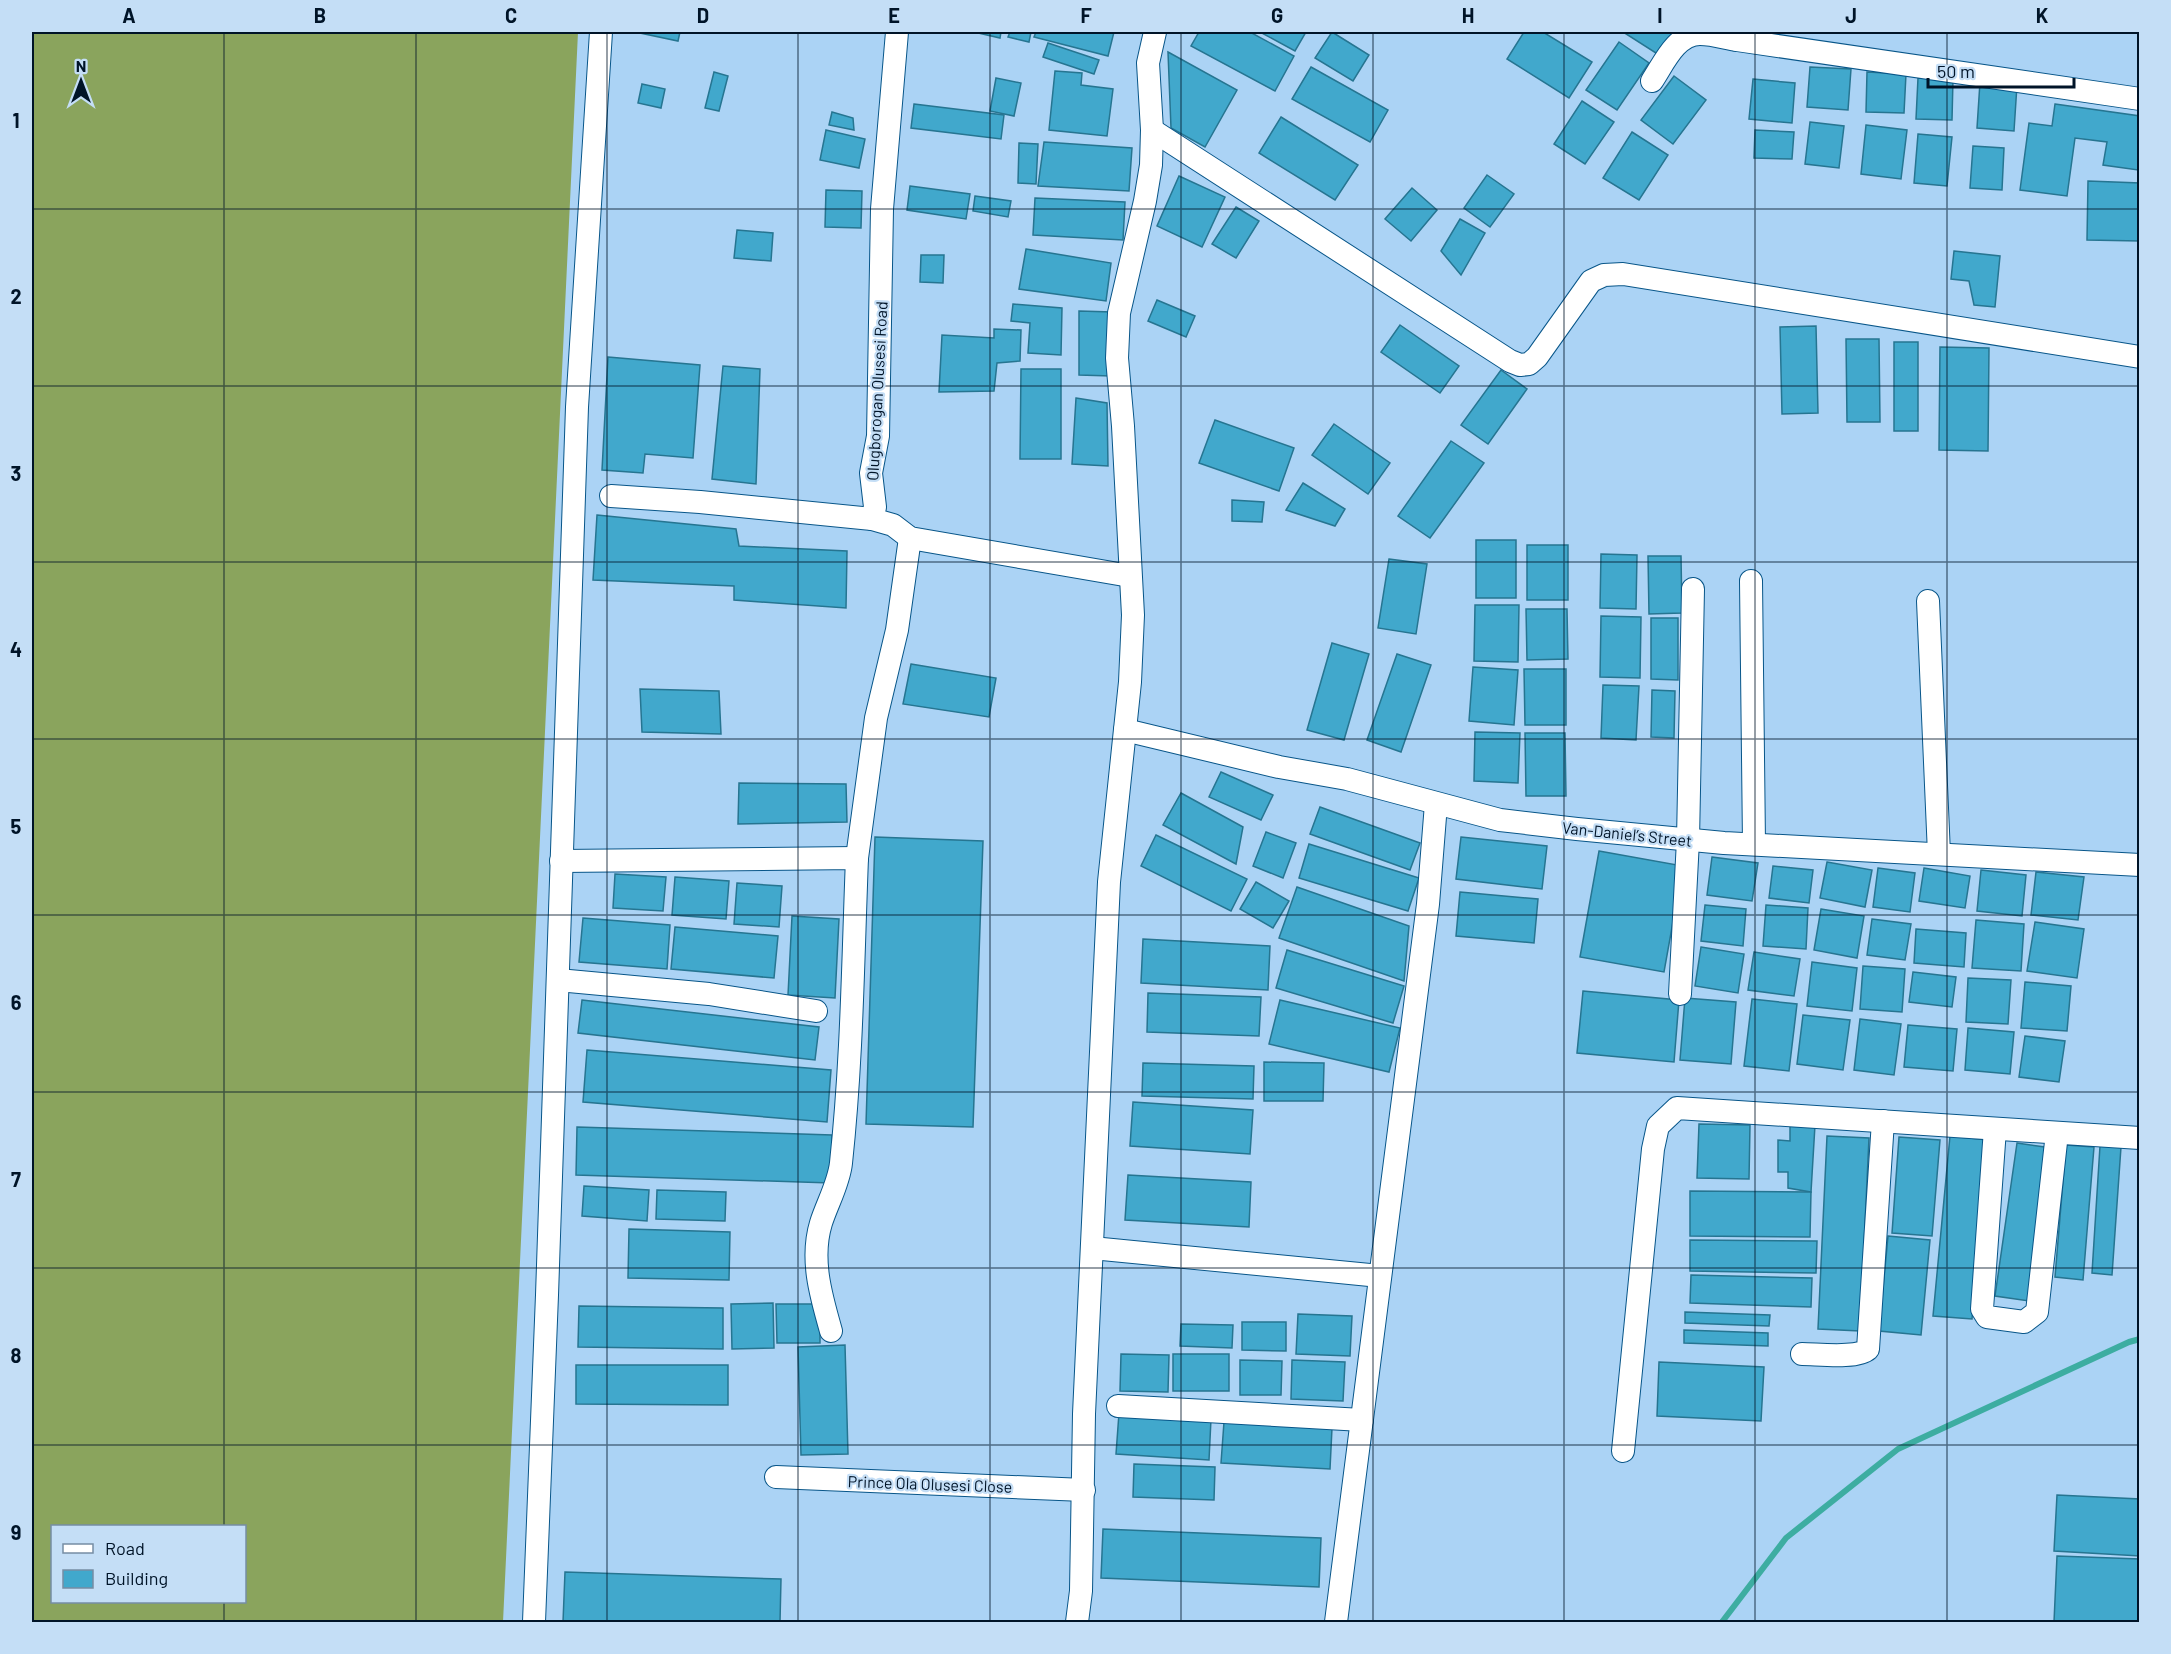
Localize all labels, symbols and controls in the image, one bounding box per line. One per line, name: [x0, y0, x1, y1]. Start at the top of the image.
text: A: [122, 3, 136, 27]
text: B: [314, 3, 326, 27]
text: C: [505, 3, 517, 27]
text: D: [697, 3, 709, 27]
text: E: [888, 3, 900, 27]
text: F: [1080, 3, 1092, 27]
text: G: [1271, 3, 1283, 27]
text: H: [1462, 3, 1474, 27]
text: I: [1657, 3, 1663, 27]
text: J: [1845, 3, 1857, 27]
text: K: [2036, 3, 2049, 27]
north arrow: [51, 51, 111, 111]
scale bar: [1928, 51, 2074, 89]
text: N: [76, 56, 86, 75]
text: 50 m: [1937, 60, 1975, 82]
text: 1: [12, 108, 20, 132]
text: 2: [10, 284, 22, 308]
street label: Olugborogan Olusesi Road: [862, 301, 891, 481]
text: 3: [11, 461, 21, 485]
text: 4: [10, 637, 22, 661]
text: 5: [11, 814, 22, 838]
street label: Van-Daniel’s Street: [1561, 817, 1693, 850]
text: 6: [11, 990, 22, 1014]
text: 7: [11, 1167, 21, 1191]
text: 8: [11, 1343, 22, 1367]
street label: Prince Ola Olusesi Close: [847, 1471, 1013, 1496]
text: 9: [11, 1520, 21, 1544]
legend: [51, 1525, 246, 1603]
text: Road: [105, 1537, 145, 1559]
text: Building: [105, 1567, 168, 1589]

